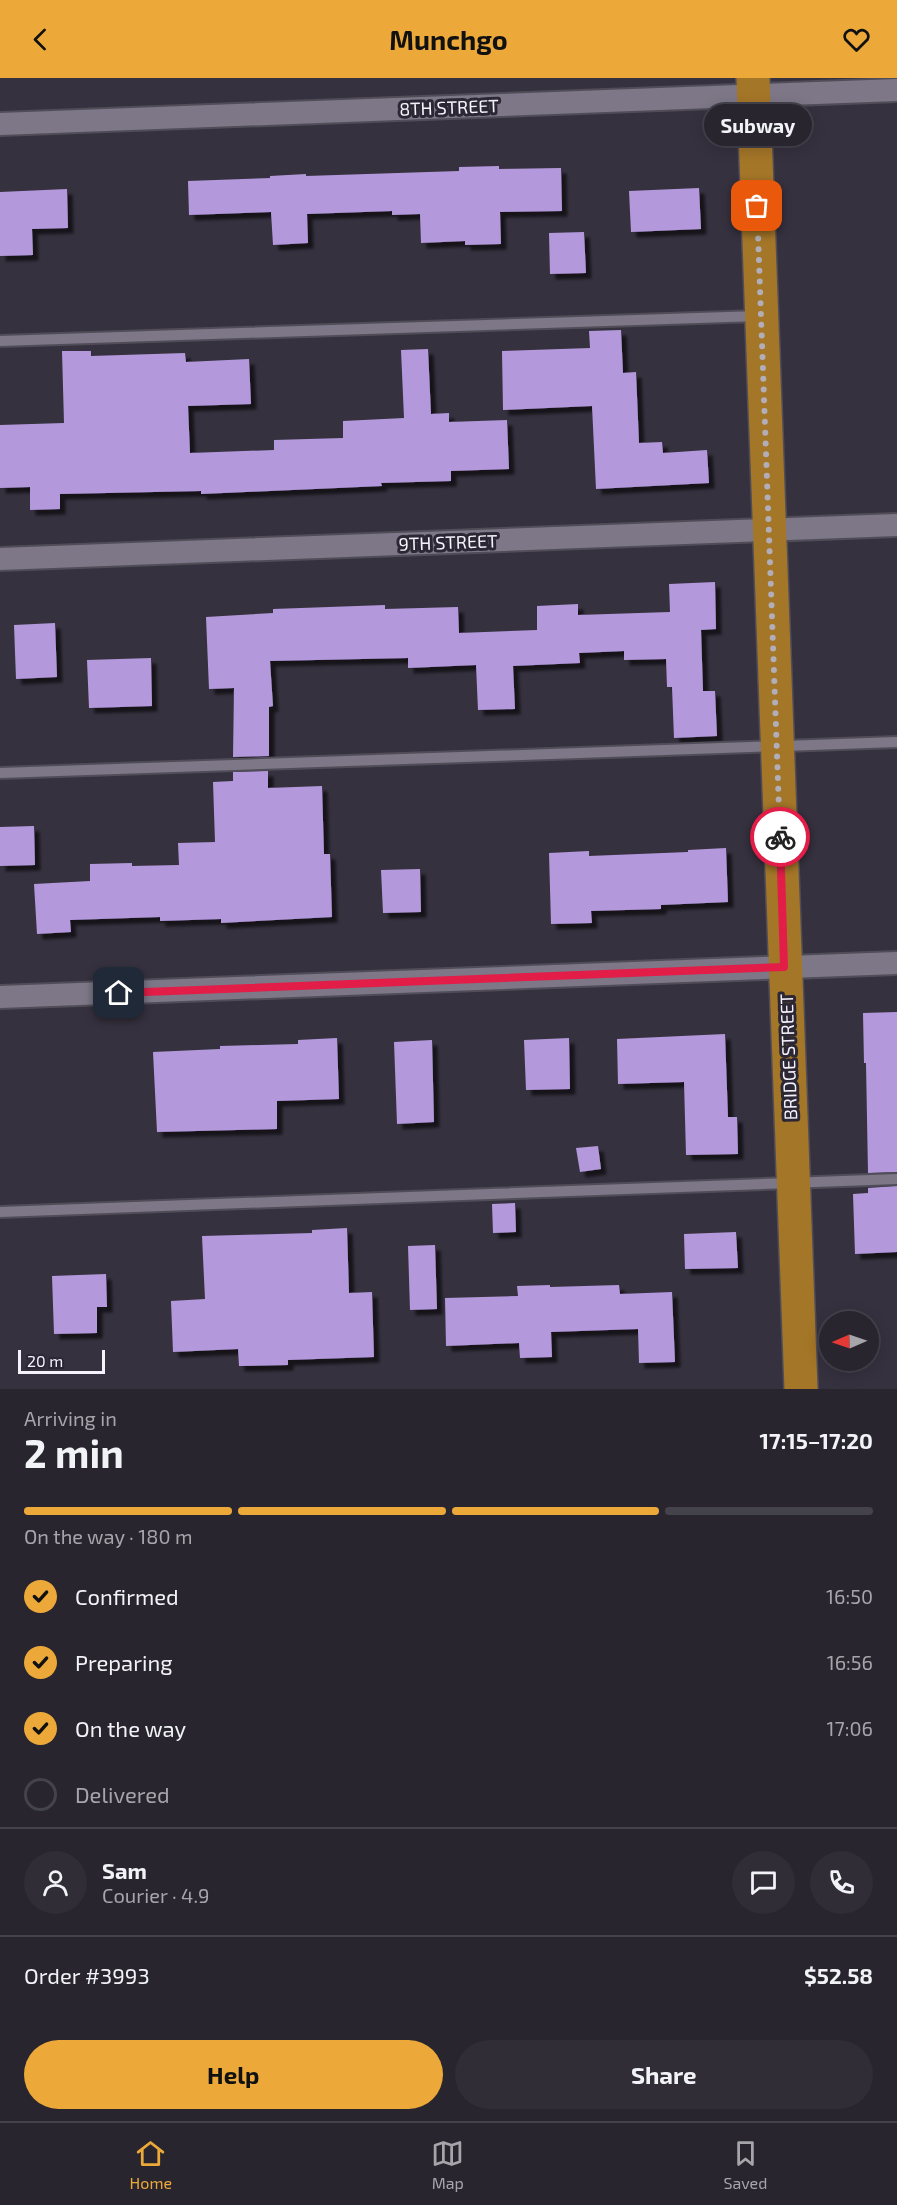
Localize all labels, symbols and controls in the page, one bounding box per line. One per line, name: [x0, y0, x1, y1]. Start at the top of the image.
icon: back: [24, 23, 57, 56]
text: Munchgo: [389, 23, 508, 55]
icon: heart: [840, 23, 873, 56]
street label: 8TH STREET: [399, 94, 500, 120]
callout: Subway: [703, 104, 811, 146]
text: Subway: [721, 113, 795, 137]
pin: [731, 180, 782, 231]
icon: bag: [740, 189, 773, 222]
street label: 9TH STREET: [398, 529, 498, 555]
courier: [750, 807, 810, 867]
icon: bike: [764, 821, 797, 854]
pin: [93, 967, 144, 1018]
icon: home: [102, 976, 135, 1009]
street label: BRIDGE STREET: [775, 993, 801, 1121]
north arrow: [819, 1311, 879, 1371]
map controls: [819, 1311, 879, 1371]
scale bar: [18, 1347, 105, 1374]
text: 20 m: [27, 1351, 63, 1370]
text: Arriving in: [24, 1406, 117, 1430]
text: 17:15–17:20: [760, 1427, 873, 1453]
text: 2 min: [24, 1429, 124, 1476]
text: On the way · 180 m: [24, 1524, 192, 1548]
icon: check: [24, 1580, 57, 1613]
text: Confirmed: [75, 1583, 179, 1609]
text: 16:50: [826, 1584, 873, 1608]
icon: check: [24, 1646, 57, 1679]
text: Preparing: [75, 1649, 173, 1675]
text: 16:56: [827, 1650, 873, 1674]
icon: check: [24, 1712, 57, 1745]
text: On the way: [75, 1715, 186, 1741]
text: 17:06: [827, 1716, 873, 1740]
text: Delivered: [75, 1781, 170, 1807]
button: person: [24, 1851, 87, 1914]
button: chat: [732, 1851, 795, 1914]
button: phone: [810, 1851, 873, 1914]
text: Sam: [102, 1857, 147, 1883]
text: Courier · 4.9: [102, 1883, 209, 1907]
text: Order #3993: [24, 1962, 150, 1988]
text: $52.58: [804, 1962, 873, 1988]
button: Help: [24, 2040, 443, 2109]
button: Share: [455, 2040, 873, 2109]
tab: Home: [130, 2137, 172, 2192]
tab: Map: [431, 2137, 464, 2192]
tab: Saved: [723, 2137, 767, 2192]

